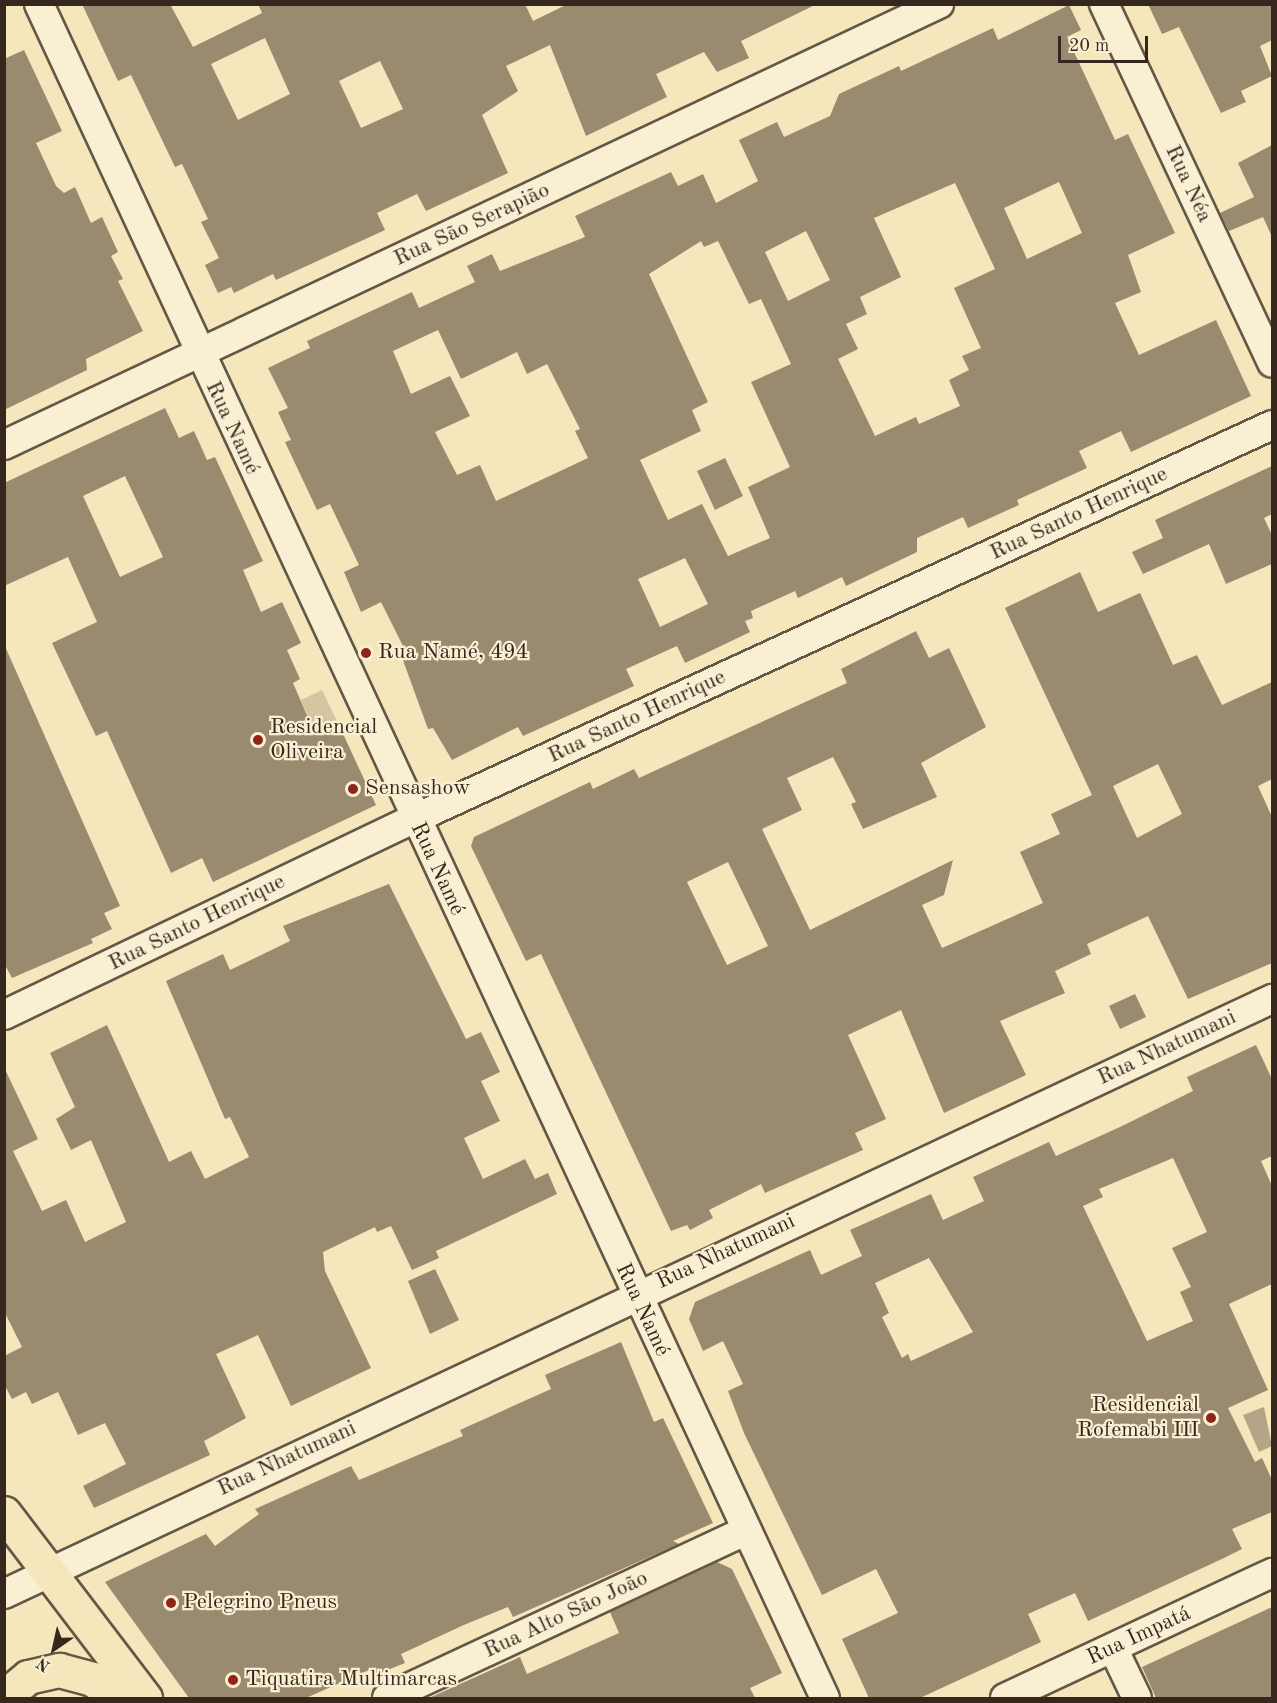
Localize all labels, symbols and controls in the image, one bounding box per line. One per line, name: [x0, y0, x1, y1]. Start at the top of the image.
scale bar: [1061, 24, 1151, 62]
text: 20 m: [1069, 37, 1109, 55]
street label: Rua Néa: [1159, 141, 1217, 227]
street label: Rua São Serapião: [390, 177, 554, 273]
street label: Rua Namé: [199, 377, 265, 479]
street label: Rua Santo Henrique: [986, 461, 1172, 567]
place label: Rua Namé, 494: [378, 640, 529, 666]
marker: Rua Namé, 494: [359, 646, 373, 660]
street label: Rua Santo Henrique: [544, 664, 730, 770]
place label: Residencial Oliveira: [270, 714, 377, 766]
marker: Residencial Oliveira: [251, 733, 265, 747]
place label: Sensashow: [365, 776, 470, 802]
marker: Sensashow: [346, 782, 360, 796]
street label: Rua Namé: [404, 818, 470, 920]
street label: Rua Santo Henrique: [105, 869, 289, 977]
street label: Rua Nhatumani: [1093, 1004, 1241, 1092]
street label: Rua Nhatumani: [652, 1208, 800, 1296]
street label: Rua Namé: [609, 1259, 675, 1361]
place label: Residencial Rofemabi III: [1077, 1392, 1199, 1444]
marker: Residencial Rofemabi III: [1204, 1411, 1218, 1425]
street label: Rua Nhatumani: [213, 1415, 361, 1503]
street label: Rua Alto São João: [480, 1565, 652, 1665]
place label: Pelegrino Pneus: [183, 1590, 337, 1616]
marker: Pelegrino Pneus: [164, 1596, 178, 1610]
street label: Rua Impatá: [1083, 1600, 1195, 1672]
north arrow: [24, 1619, 84, 1679]
text: N: [34, 1654, 53, 1674]
place label: Tiquatira Multimarcas: [245, 1667, 457, 1693]
marker: Tiquatira Multimarcas: [226, 1673, 240, 1687]

